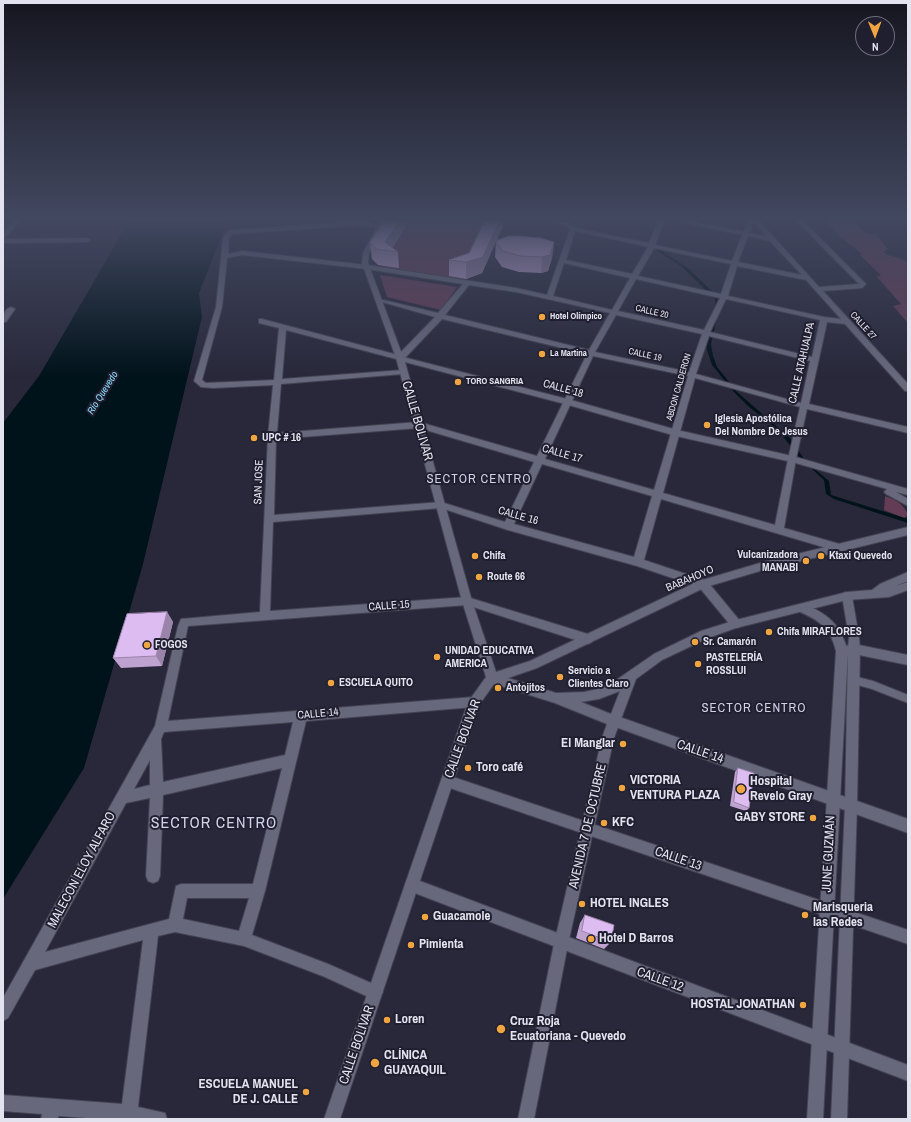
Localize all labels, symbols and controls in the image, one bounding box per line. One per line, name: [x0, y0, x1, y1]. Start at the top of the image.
north arrow: [855, 16, 895, 56]
text: N: [872, 40, 879, 54]
street label: CALLE 20: [634, 303, 670, 321]
street label: CALLE 27: [848, 310, 878, 342]
marker: Hotel Olímpico: [537, 312, 547, 322]
place label: Hotel Olímpico: [550, 312, 602, 322]
street label: CALLE ATAHUALPA: [786, 321, 818, 405]
street label: CALLE 19: [627, 346, 663, 364]
marker: La Martina: [537, 349, 547, 359]
place label: La Martina: [550, 349, 587, 359]
street label: ABDON CALDERON: [664, 352, 694, 422]
water label: Río Quevedo: [85, 369, 121, 417]
marker: TORO SANGRIA: [453, 377, 463, 387]
place label: TORO SANGRIA: [466, 377, 523, 387]
street label: CALLE 18: [541, 377, 585, 401]
street label: CALLE BOLIVAR: [398, 379, 436, 463]
place label: Iglesia Apostólica Del Nombre De Jesus: [715, 412, 808, 438]
marker: Iglesia Apostólica Del Nombre De Jesus: [702, 420, 712, 430]
place label: UPC # 16: [262, 431, 301, 445]
marker: UPC # 16: [249, 433, 259, 443]
street label: CALLE 17: [540, 442, 584, 466]
street label: SAN JOSE: [252, 459, 266, 505]
district label: SECTOR CENTRO: [426, 472, 532, 488]
street label: CALLE 16: [496, 504, 540, 528]
place label: Vulcanizadora MANABI: [737, 548, 798, 574]
place label: Chifa: [483, 549, 506, 563]
place label: Ktaxi Quevedo: [829, 549, 892, 563]
marker: Chifa: [470, 551, 480, 561]
marker: Ktaxi Quevedo: [816, 551, 826, 561]
marker: Vulcanizadora MANABI: [801, 556, 811, 566]
street label: BABAHOYO: [664, 563, 716, 595]
place label: Route 66: [487, 570, 525, 584]
marker: Route 66: [474, 572, 484, 582]
street label: CALLE 15: [368, 598, 410, 614]
place label: Chifa MIRAFLORES: [777, 625, 862, 639]
marker: Chifa MIRAFLORES: [764, 627, 774, 637]
place label: Sr. Camarón: [703, 635, 756, 649]
marker: Sr. Camarón: [690, 637, 700, 647]
place label: FOGOS: [155, 638, 188, 652]
marker: FOGOS: [142, 640, 152, 650]
place label: UNIDAD EDUCATIVA AMERICA: [445, 644, 534, 670]
place label: PASTELERÍA ROSSLUI: [706, 651, 762, 677]
marker: UNIDAD EDUCATIVA AMERICA: [432, 652, 442, 662]
marker: PASTELERÍA ROSSLUI: [693, 659, 703, 669]
place label: Servicio a Clientes Claro: [568, 664, 629, 690]
marker: Servicio a Clientes Claro: [555, 672, 565, 682]
place label: ESCUELA QUITO: [339, 676, 413, 690]
marker: ESCUELA QUITO: [326, 678, 336, 688]
place label: Antojitos: [506, 681, 545, 695]
marker: Antojitos: [493, 683, 503, 693]
street label: CALLE BOLIVAR: [442, 698, 484, 780]
district label: SECTOR CENTRO: [701, 701, 807, 717]
street label: CALLE 14: [297, 706, 339, 722]
place label: El Manglar: [561, 736, 615, 752]
street label: CALLE 14: [674, 737, 726, 767]
marker: El Manglar: [618, 739, 628, 749]
place label: Toro café: [476, 760, 523, 776]
street label: AVENIDA 7 DE OCTUBRE: [566, 762, 610, 890]
marker: Toro café: [463, 763, 473, 773]
place label: VICTORIA VENTURA PLAZA: [630, 773, 720, 804]
place label: Hospital Revelo Gray: [750, 774, 812, 805]
marker: VICTORIA VENTURA PLAZA: [617, 783, 627, 793]
marker: Hospital Revelo Gray: [735, 783, 747, 795]
street label: MALECON ELOY ALFARO: [45, 809, 119, 931]
place label: GABY STORE: [735, 810, 805, 826]
marker: GABY STORE: [808, 813, 818, 823]
district label: SECTOR CENTRO: [151, 814, 277, 834]
place label: KFC: [612, 815, 634, 831]
street label: JUNE GUZMÁN: [819, 815, 839, 893]
marker: KFC: [599, 818, 609, 828]
street label: CALLE 13: [652, 844, 704, 874]
place label: HOTEL INGLES: [590, 896, 669, 912]
marker: HOTEL INGLES: [577, 899, 587, 909]
place label: Marisqueria las Redes: [813, 900, 873, 931]
place label: Guacamole: [433, 909, 490, 925]
marker: Marisqueria las Redes: [800, 910, 810, 920]
marker: Guacamole: [420, 912, 430, 922]
place label: Hotel D Barros: [599, 931, 674, 947]
marker: Hotel D Barros: [586, 934, 596, 944]
place label: Pimienta: [419, 937, 463, 953]
marker: Pimienta: [406, 940, 416, 950]
street label: CALLE 12: [635, 964, 685, 996]
place label: HOSTAL JONATHAN: [691, 997, 795, 1013]
marker: HOSTAL JONATHAN: [798, 1000, 808, 1010]
street label: CALLE BOLIVAR: [336, 1004, 378, 1086]
place label: Loren: [395, 1012, 425, 1028]
place label: Cruz Roja Ecuatoriana - Quevedo: [510, 1014, 626, 1045]
marker: Loren: [382, 1015, 392, 1025]
marker: Cruz Roja Ecuatoriana - Quevedo: [495, 1023, 507, 1035]
place label: CLÍNICA GUAYAQUIL: [384, 1048, 446, 1079]
marker: CLÍNICA GUAYAQUIL: [369, 1057, 381, 1069]
place label: ESCUELA MANUEL DE J. CALLE: [199, 1077, 298, 1108]
marker: ESCUELA MANUEL DE J. CALLE: [301, 1087, 311, 1097]

